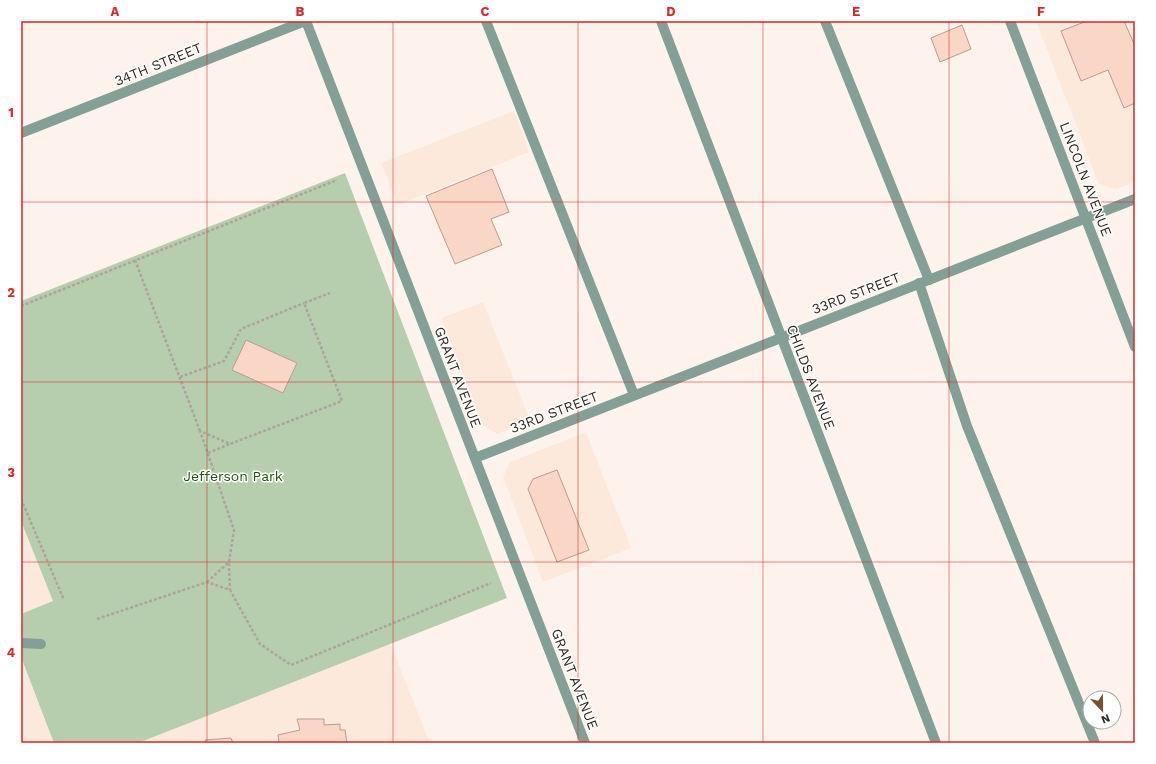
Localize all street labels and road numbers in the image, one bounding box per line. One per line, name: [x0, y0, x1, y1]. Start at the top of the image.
street label: 34TH STREET: [112, 39, 204, 89]
street label: LINCOLN AVENUE: [1057, 120, 1115, 239]
street label: 33RD STREET: [810, 269, 903, 317]
street label: CHILDS AVENUE: [784, 322, 838, 432]
street label: GRANT AVENUE: [431, 324, 485, 430]
street label: 33RD STREET: [508, 388, 601, 436]
street label: GRANT AVENUE: [548, 626, 602, 732]

